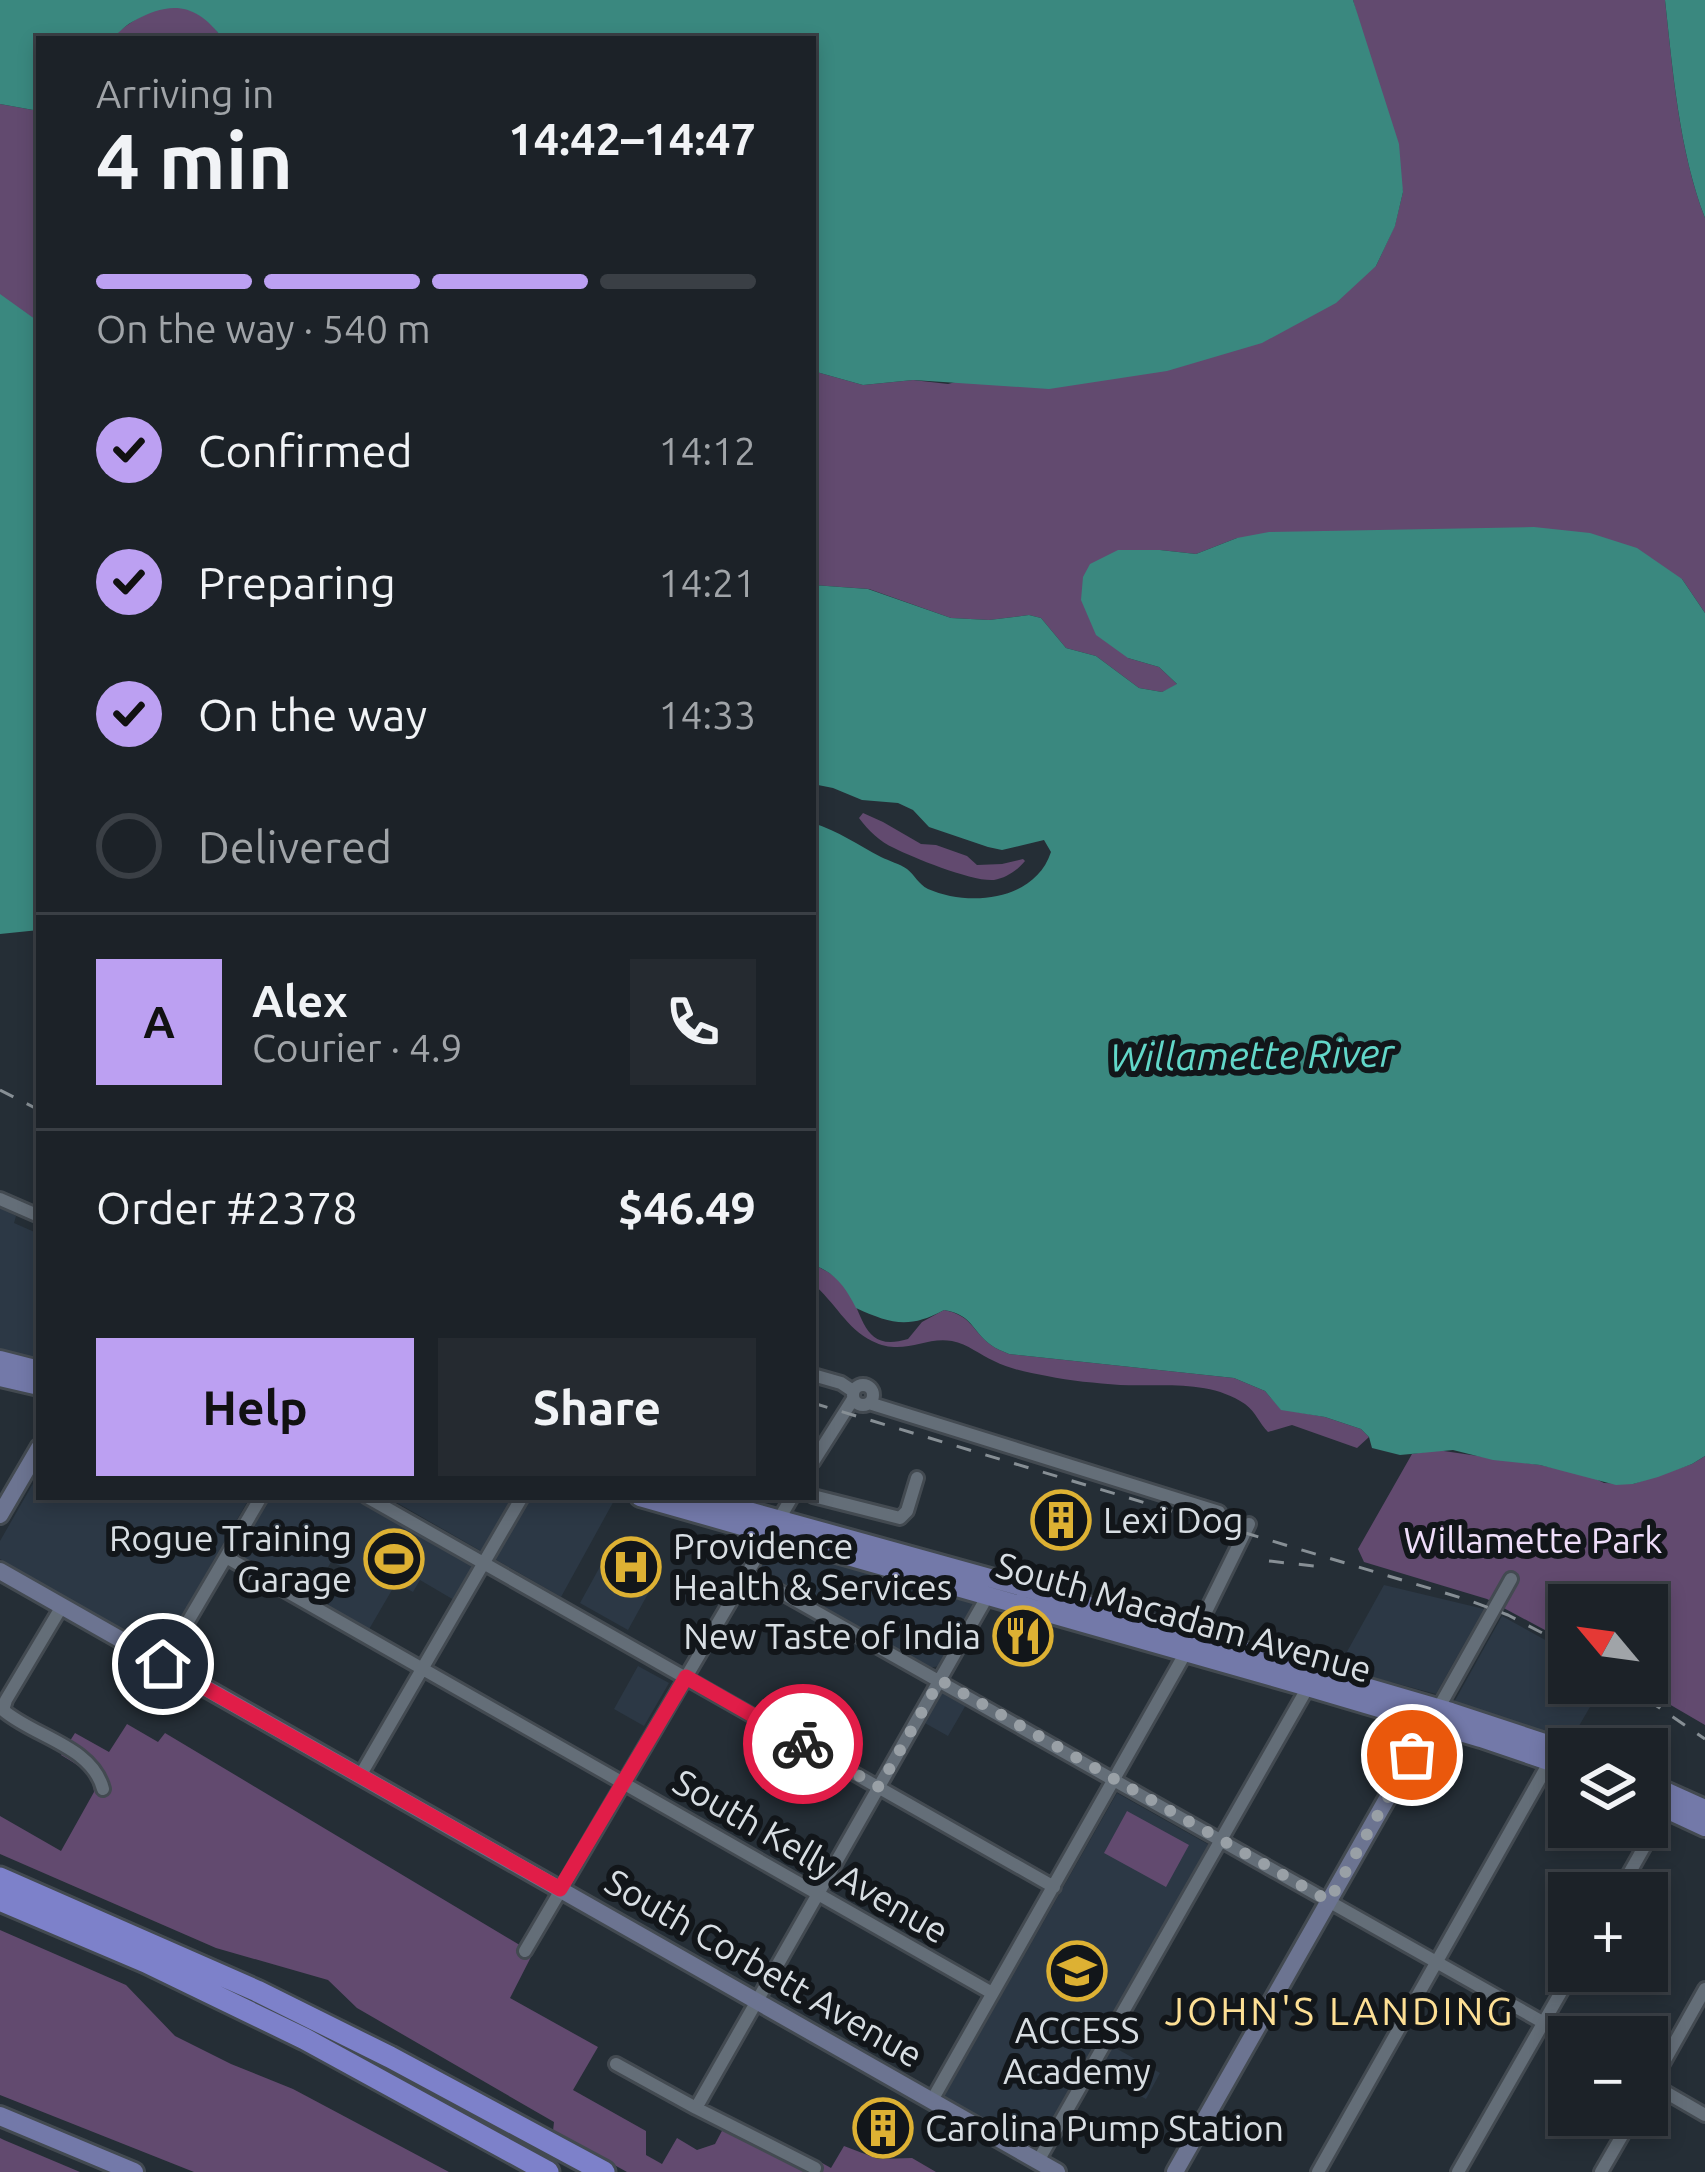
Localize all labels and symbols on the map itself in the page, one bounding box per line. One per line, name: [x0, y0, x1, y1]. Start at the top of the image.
water label: Willamette River: [1109, 1030, 1396, 1078]
building icon: Lexi Dog: [1030, 1489, 1092, 1551]
place label: Lexi Dog: [1103, 1499, 1244, 1540]
place label: Rogue Training Garage: [109, 1517, 352, 1599]
park label: Willamette Park: [1403, 1519, 1663, 1560]
place label: Providence Health & Services: [673, 1525, 952, 1607]
sports icon: Rogue Training Garage: [363, 1528, 425, 1590]
hospital icon: Providence Health & Services: [600, 1536, 662, 1598]
street label: South Macadam Avenue: [992, 1543, 1377, 1690]
north arrow: [1548, 1584, 1668, 1704]
restaurant icon: New Taste of India: [992, 1605, 1054, 1667]
pin: [112, 1613, 214, 1715]
place label: New Taste of India: [683, 1615, 981, 1656]
courier: [743, 1684, 863, 1804]
pin: [1361, 1704, 1463, 1806]
street label: South Kelly Avenue: [667, 1760, 956, 1951]
street label: South Corbett Avenue: [599, 1860, 930, 2075]
school or university icon: ACCESS Academy: [1046, 1940, 1108, 2002]
district label: JOHN'S LANDING: [1165, 1989, 1515, 2032]
place label: ACCESS Academy: [1003, 2009, 1151, 2091]
building icon: Carolina Pump Station: [852, 2097, 914, 2159]
place label: Carolina Pump Station: [925, 2107, 1284, 2148]

